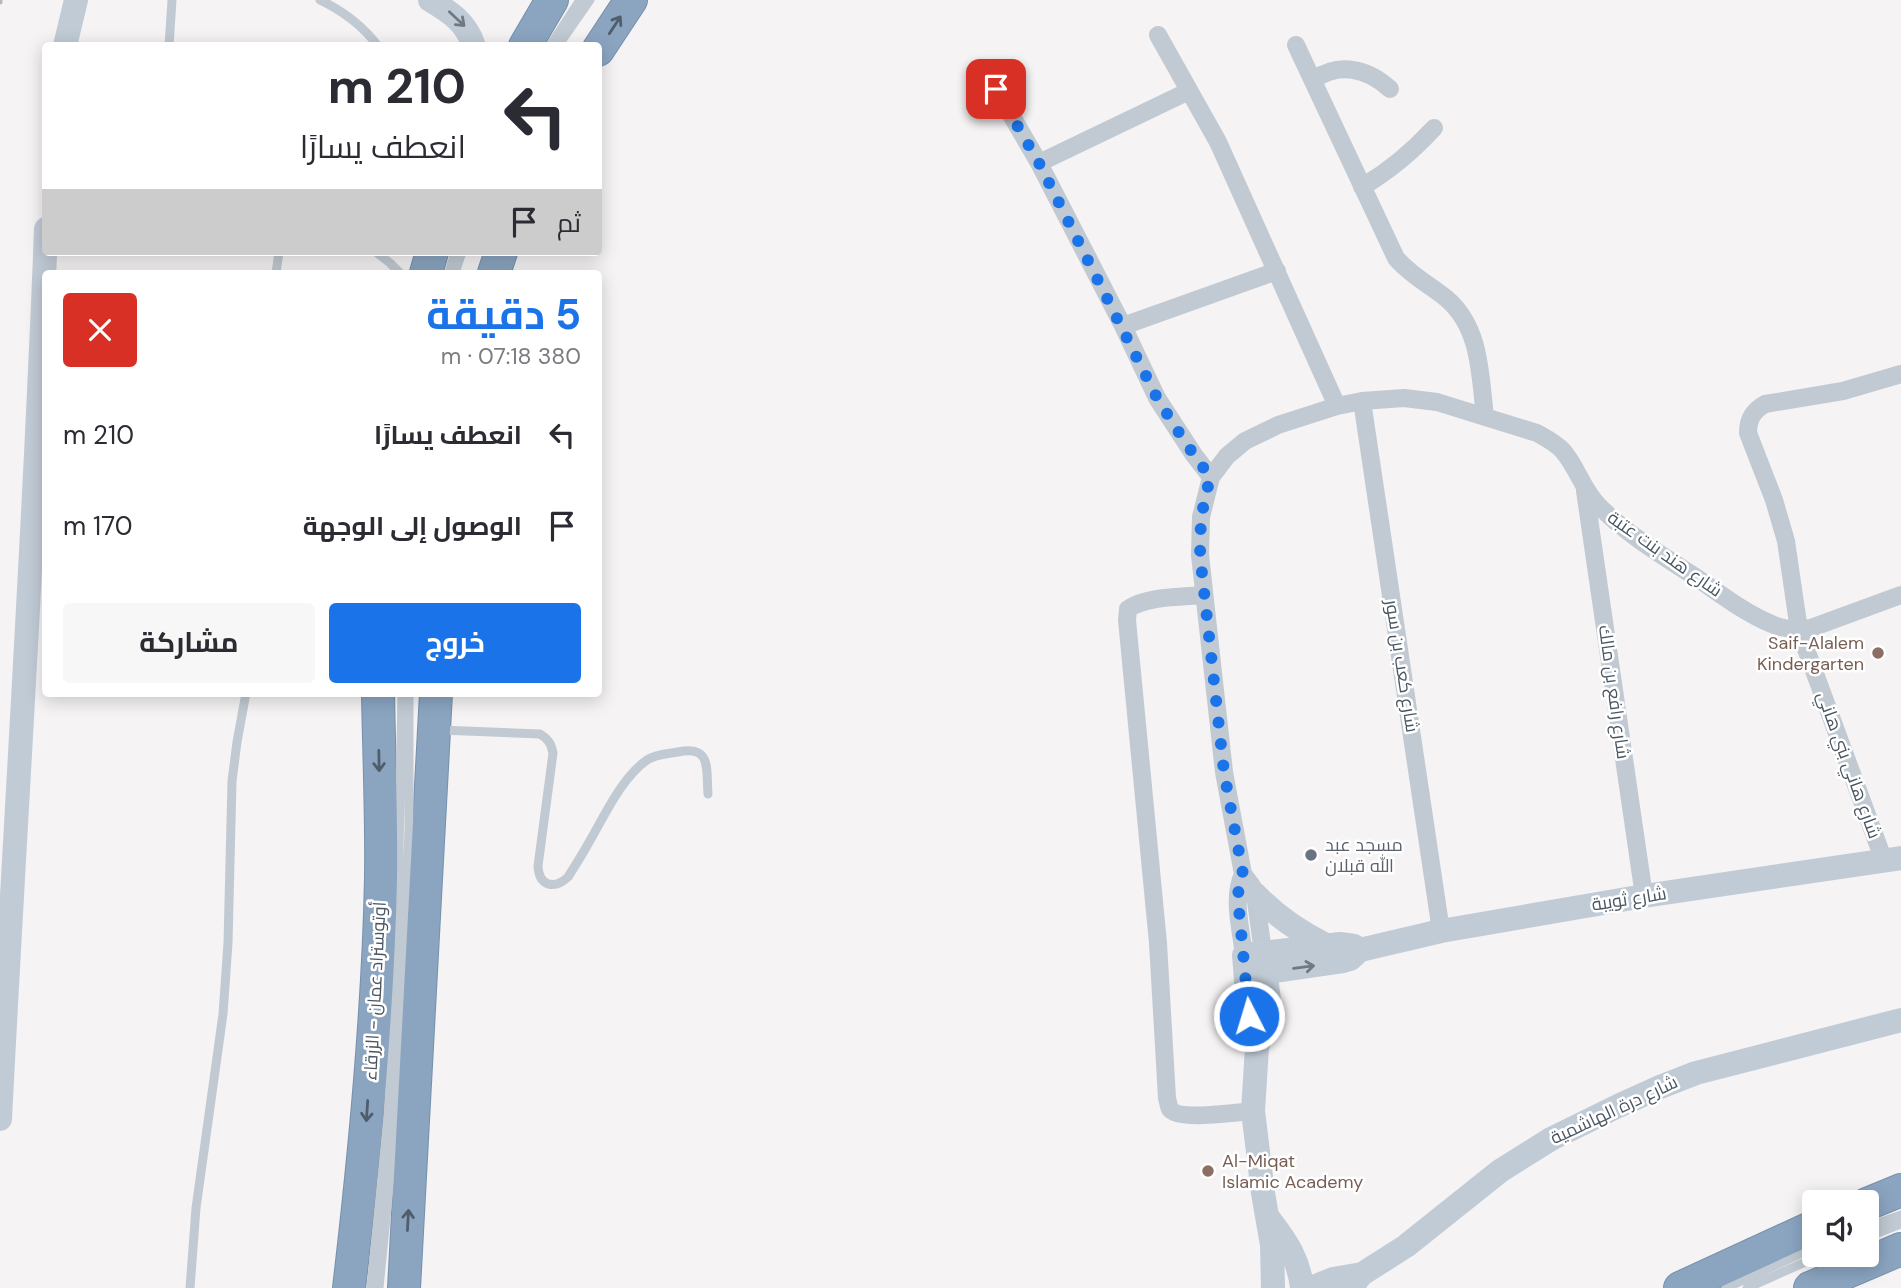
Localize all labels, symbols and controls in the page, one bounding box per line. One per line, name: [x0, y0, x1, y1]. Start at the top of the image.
one-way arrow: [448, 10, 465, 27]
one-way arrow: [608, 15, 622, 35]
text: 210 m: [328, 54, 466, 118]
pin: [966, 59, 1026, 119]
icon: left: [490, 70, 581, 161]
icon: arrive: [977, 70, 1015, 108]
text: انعطف يسارًا: [300, 126, 466, 168]
icon: arrive: [505, 203, 543, 241]
text: ثم: [557, 206, 581, 240]
text: 5 دقيقة: [426, 287, 581, 342]
button: close: [63, 293, 137, 367]
text: 380 m · 07:18: [441, 341, 581, 371]
icon: left: [543, 416, 581, 454]
text: 210 m: [63, 418, 134, 452]
text: انعطف يسارًا: [374, 418, 522, 452]
street label: شارع هند بنت عتبة: [1603, 505, 1727, 603]
icon: arrive: [543, 507, 581, 545]
text: 170 m: [63, 509, 133, 543]
text: الوصول إلى الوجهة: [303, 509, 522, 543]
street label: شارع كعب بن سور: [1380, 597, 1424, 734]
button: مشاركة: [63, 603, 315, 683]
button: خروج: [329, 603, 581, 683]
street label: شارع رافع بن مالك: [1593, 623, 1635, 761]
place label: Saif-Alalem Kindergarten: [1757, 631, 1864, 676]
marker: Saif-Alalem Kindergarten: [1870, 645, 1886, 661]
street label: شارع هاني بني هاني: [1809, 688, 1887, 842]
one-way arrow: [372, 749, 386, 772]
place label: مسجد عبد الله قبلان: [1325, 833, 1403, 878]
marker: مسجد عبد الله قبلان: [1303, 847, 1319, 863]
street label: شارع ثويبة: [1590, 881, 1668, 917]
street label: أوتوستراد عمان - الزرقاء: [358, 901, 392, 1081]
one-way arrow: [1293, 960, 1315, 973]
position arrow: [1212, 979, 1286, 1053]
street label: شارع درة الهاشمية: [1546, 1070, 1682, 1150]
one-way arrow: [360, 1099, 373, 1122]
place label: Al-Miqat Islamic Academy: [1222, 1149, 1363, 1194]
marker: Al-Miqat Islamic Academy: [1200, 1163, 1216, 1179]
map controls: [1802, 1190, 1879, 1267]
button: sound: [1802, 1190, 1879, 1267]
one-way arrow: [402, 1209, 415, 1232]

